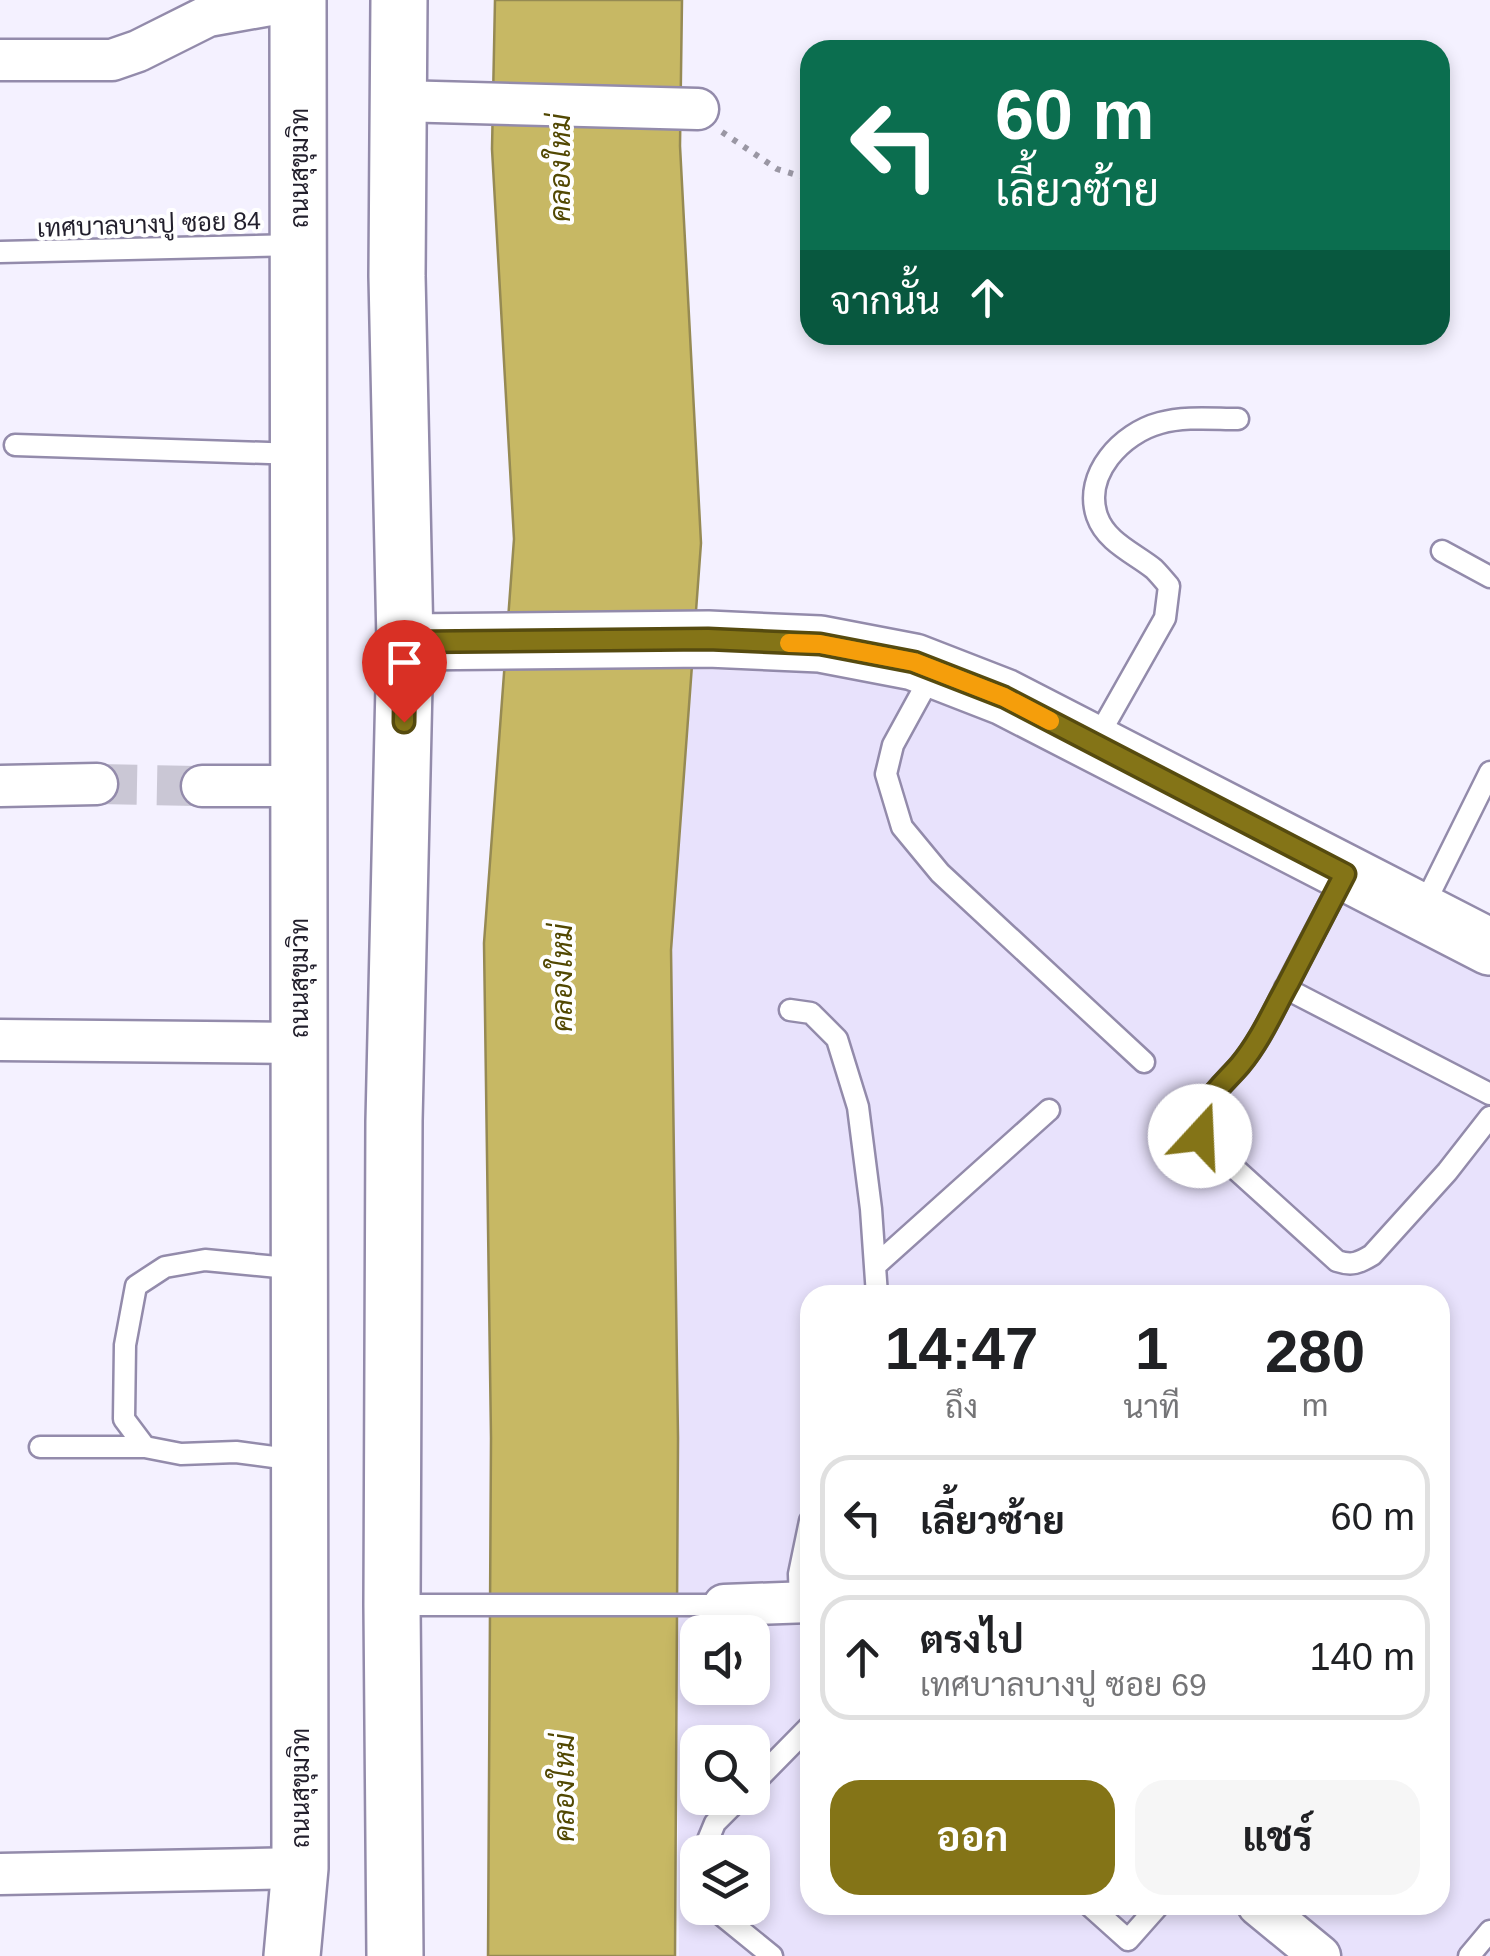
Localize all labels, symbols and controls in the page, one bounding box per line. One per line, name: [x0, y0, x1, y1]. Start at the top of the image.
text: 60 m: [995, 76, 1155, 154]
icon: left: [830, 80, 960, 210]
street label: ถนนสุขุมวิท: [284, 108, 317, 228]
water label: คลองใหม่: [541, 112, 576, 222]
text: เลี้ยวซ้าย: [995, 165, 1159, 216]
street label: เทศบาลบางปู ซอย 84: [37, 206, 262, 246]
icon: ahead: [960, 270, 1015, 325]
text: จากนั้น: [830, 280, 940, 322]
pin: [362, 620, 447, 723]
icon: arrive: [377, 635, 432, 690]
street label: ถนนสุขุมวิท: [284, 918, 317, 1038]
water label: คลองใหม่: [543, 922, 578, 1032]
position arrow: [1148, 1084, 1252, 1188]
text: 14:47: [885, 1315, 1038, 1382]
text: 1: [1135, 1315, 1168, 1382]
text: 280: [1265, 1318, 1365, 1385]
text: m: [1302, 1387, 1328, 1423]
text: ถึง: [945, 1389, 978, 1425]
text: นาที: [1123, 1389, 1180, 1425]
icon: left: [835, 1490, 890, 1545]
text: 60 m: [1331, 1496, 1415, 1538]
text: เลี้ยวซ้าย: [920, 1500, 1065, 1542]
map controls: [680, 1615, 770, 1925]
button: sound: [680, 1615, 770, 1705]
text: ตรงไป: [920, 1619, 1024, 1661]
icon: ahead: [835, 1630, 890, 1685]
text: 140 m: [1309, 1636, 1415, 1678]
text: เทศบาลบางปู ซอย 69: [920, 1667, 1207, 1703]
button: search: [680, 1725, 770, 1815]
street label: ถนนสุขุมวิท: [285, 1728, 318, 1848]
water label: คลองใหม่: [545, 1732, 580, 1842]
button: ออก: [830, 1780, 1115, 1895]
button: แชร์: [1135, 1780, 1420, 1895]
button: layers: [680, 1835, 770, 1925]

